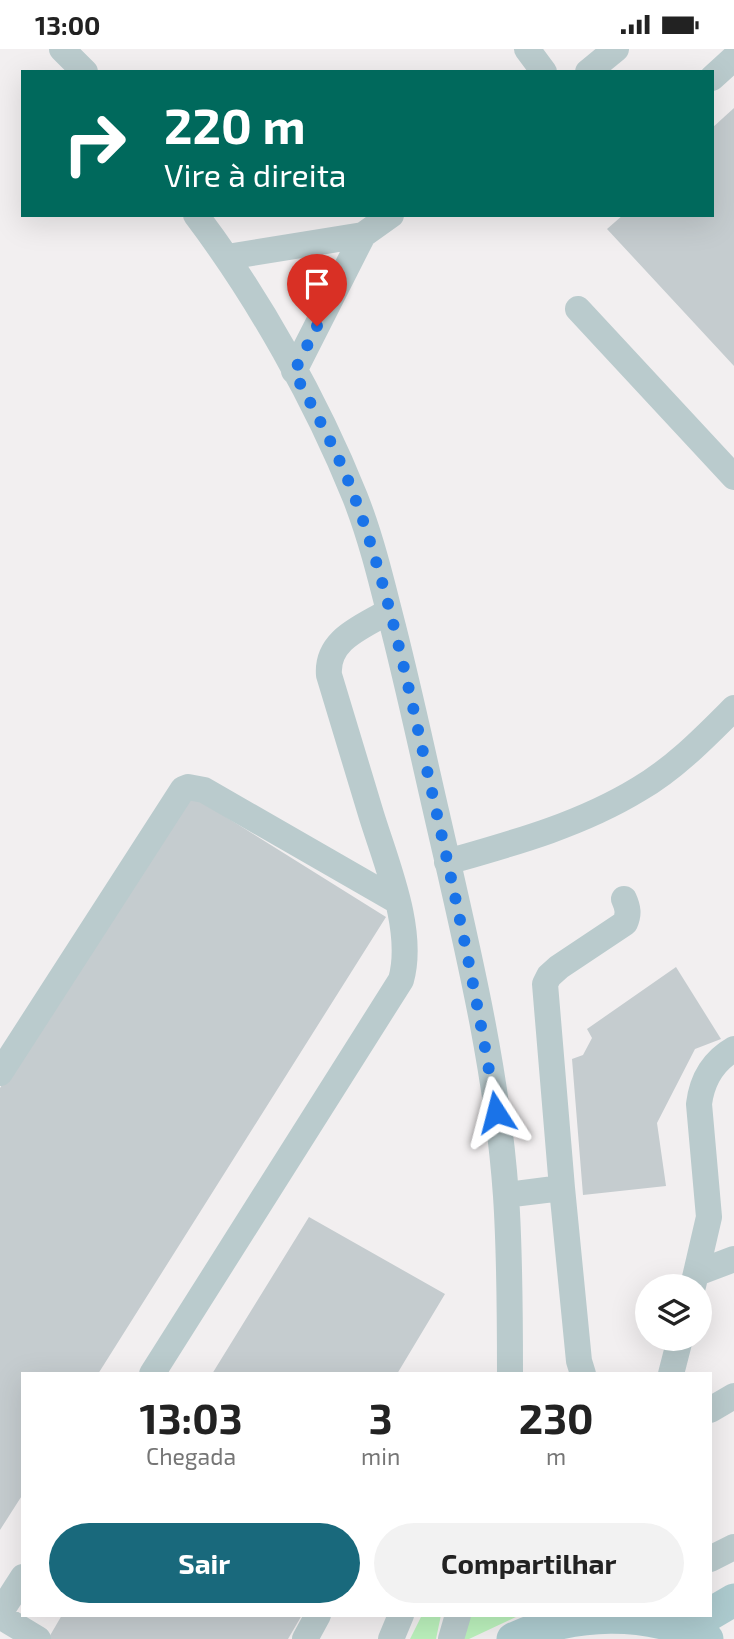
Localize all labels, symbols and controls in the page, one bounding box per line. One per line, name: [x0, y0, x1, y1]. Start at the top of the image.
text: 13:00: [35, 9, 100, 40]
text: 220 m: [164, 95, 306, 154]
icon: right: [49, 98, 140, 189]
text: Vire à direita: [164, 155, 346, 193]
pin: [287, 254, 347, 326]
icon: arrive: [298, 265, 336, 303]
position arrow: [459, 1075, 533, 1149]
map controls: [635, 1274, 712, 1351]
button: layers: [635, 1274, 712, 1351]
text: 13:03: [139, 1392, 243, 1442]
text: 3: [369, 1392, 393, 1442]
text: 230: [519, 1392, 593, 1442]
text: Chegada: [146, 1442, 236, 1470]
text: min: [361, 1442, 400, 1470]
text: m: [546, 1442, 566, 1470]
button: Sair: [49, 1523, 360, 1603]
button: Compartilhar: [374, 1523, 684, 1603]

